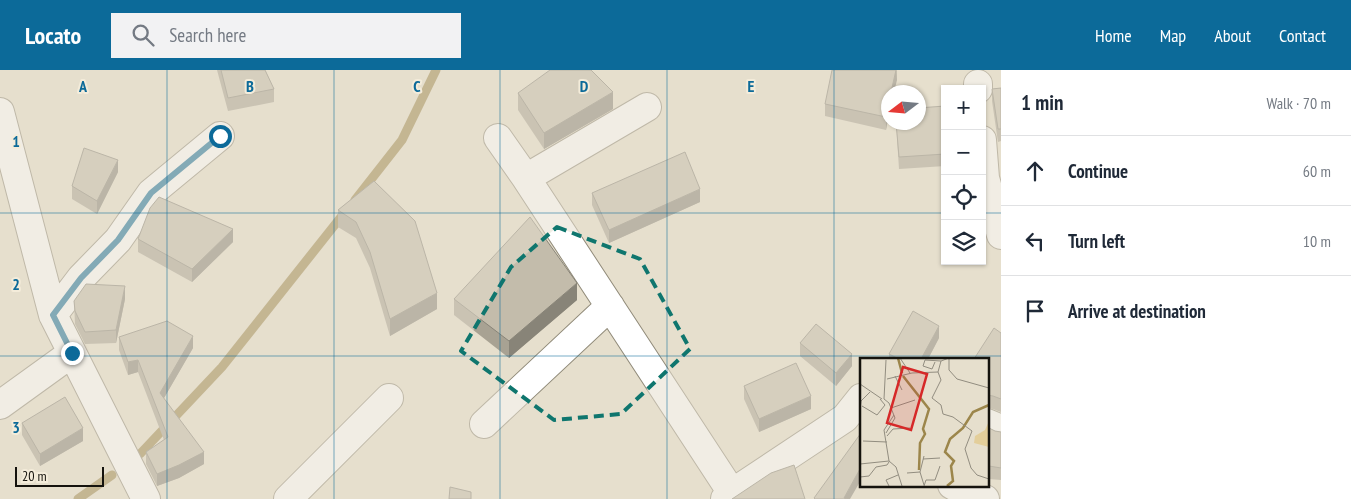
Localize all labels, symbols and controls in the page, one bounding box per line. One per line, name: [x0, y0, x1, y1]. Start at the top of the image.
search box: [111, 13, 461, 58]
text: Locato: [25, 20, 81, 51]
icon: search: [129, 21, 157, 49]
text: Search here: [169, 23, 246, 47]
text: Home: [1095, 24, 1132, 47]
text: Map: [1160, 24, 1186, 47]
text: About: [1214, 24, 1251, 47]
text: Contact: [1279, 24, 1326, 47]
text: A: [78, 76, 88, 96]
text: B: [246, 76, 254, 96]
text: C: [413, 76, 421, 96]
text: D: [580, 76, 589, 96]
text: E: [748, 76, 755, 96]
north arrow: [881, 85, 926, 130]
map controls: [941, 85, 986, 265]
button: +: [941, 85, 986, 130]
text: 1 min: [1021, 89, 1063, 116]
text: Walk · 70 m: [1266, 93, 1331, 113]
route start: [209, 125, 232, 148]
button: −: [941, 130, 986, 175]
text: 1: [12, 131, 20, 151]
icon: ahead: [1021, 157, 1049, 185]
text: Continue: [1068, 159, 1128, 183]
text: 60 m: [1303, 161, 1331, 181]
button: locate: [941, 175, 986, 220]
button: layers: [941, 220, 986, 265]
icon: left: [1021, 227, 1049, 255]
text: Turn left: [1068, 229, 1125, 253]
text: 10 m: [1303, 231, 1331, 251]
text: 2: [12, 274, 20, 294]
icon: arrive: [1021, 297, 1049, 325]
text: Arrive at destination: [1068, 299, 1206, 323]
route end: [61, 342, 84, 365]
inset map: [860, 358, 988, 486]
text: 3: [12, 417, 20, 437]
scale bar: [15, 464, 104, 487]
text: 20 m: [22, 467, 47, 485]

